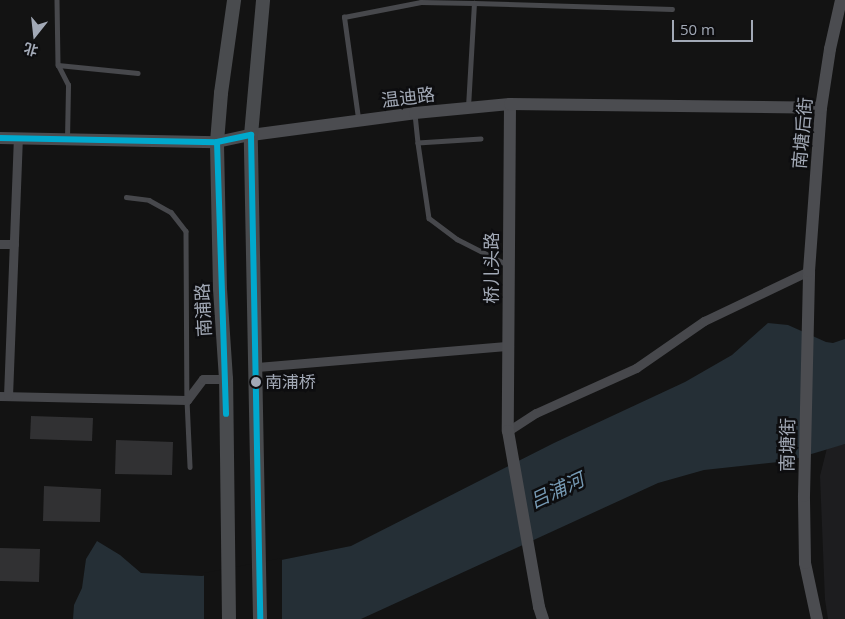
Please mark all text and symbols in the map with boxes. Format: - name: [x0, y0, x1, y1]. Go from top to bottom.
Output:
- north arrow: [10, 10, 60, 60]
- scale bar: [675, 10, 756, 42]
- text: 50 m: [680, 19, 715, 39]
- text: 北: [21, 39, 40, 61]
- street label: 温迪路: [380, 83, 436, 111]
- street label: 南塘后街: [788, 96, 816, 170]
- street label: 桥儿头路: [480, 232, 502, 304]
- street label: 南浦路: [191, 282, 215, 338]
- place label: 南浦桥: [265, 372, 316, 392]
- marker: 南浦桥: [251, 377, 261, 387]
- street label: 南塘街: [776, 418, 798, 472]
- water label: 吕浦河: [526, 469, 588, 513]

